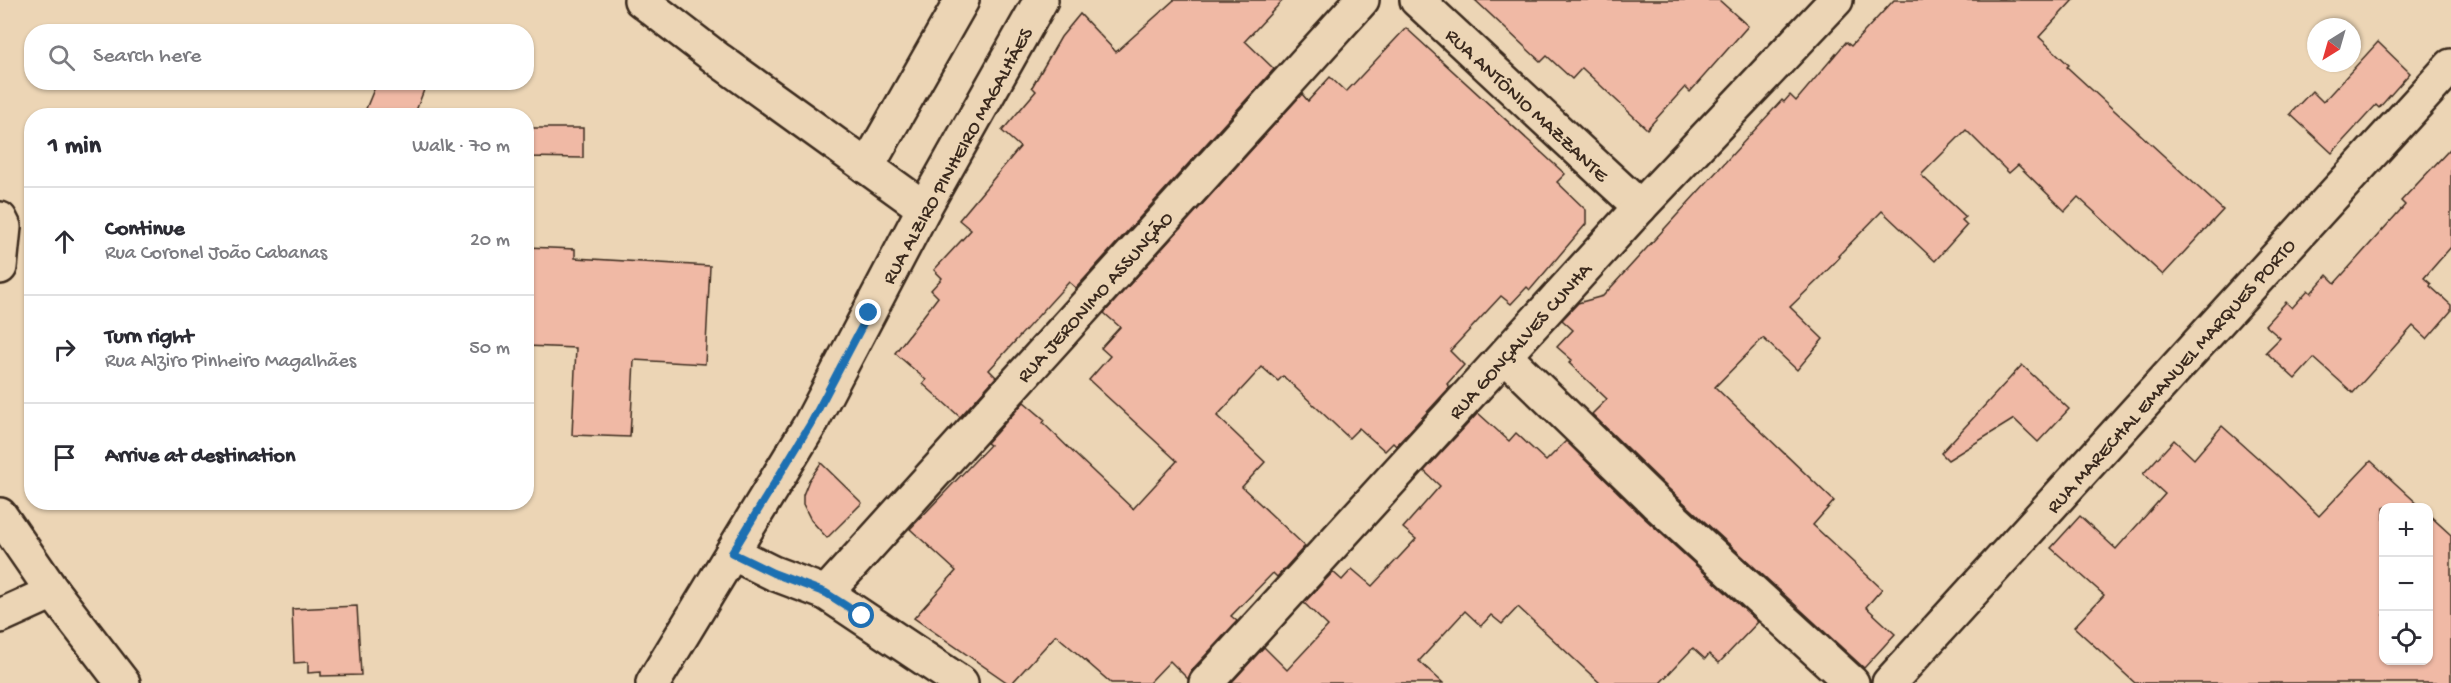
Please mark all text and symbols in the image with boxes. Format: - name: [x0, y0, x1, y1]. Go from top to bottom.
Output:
- north arrow: [2307, 18, 2361, 72]
- street label: RUA ALZIRO PINHEIRO MAGALHÃES: [878, 23, 1040, 289]
- search box: [24, 24, 534, 90]
- street label: RUA ANTÔNIO MAZZANTE: [1439, 25, 1613, 189]
- icon: search: [45, 41, 78, 74]
- text: Search here: [93, 44, 201, 70]
- text: 1 min: [48, 132, 101, 163]
- text: Walk · 70 m: [412, 136, 510, 159]
- street label: RUA JERONIMO ASSUNÇÃO: [1013, 207, 1180, 389]
- text: Continue: [105, 217, 185, 243]
- icon: ahead: [48, 225, 81, 258]
- text: 20 m: [470, 230, 510, 253]
- street label: RUA MARECHAL EMANUEL MARQUES PORTO: [2043, 235, 2302, 519]
- text: Rua Coronel João Cabanas: [105, 243, 327, 266]
- street label: RUA GONÇALVES CUNHA: [1445, 259, 1599, 425]
- route end: [855, 299, 881, 325]
- text: Turn right: [105, 325, 193, 351]
- icon: right: [48, 333, 81, 366]
- text: 50 m: [469, 338, 510, 361]
- text: Rua Alziro Pinheiro Magalhães: [105, 351, 356, 374]
- icon: arrive: [48, 441, 81, 474]
- text: Arrive at destination: [105, 444, 295, 470]
- map controls: [2379, 503, 2433, 665]
- button: +: [2379, 503, 2433, 557]
- button: −: [2379, 557, 2433, 611]
- route start: [848, 602, 874, 628]
- button: locate: [2379, 611, 2433, 665]

